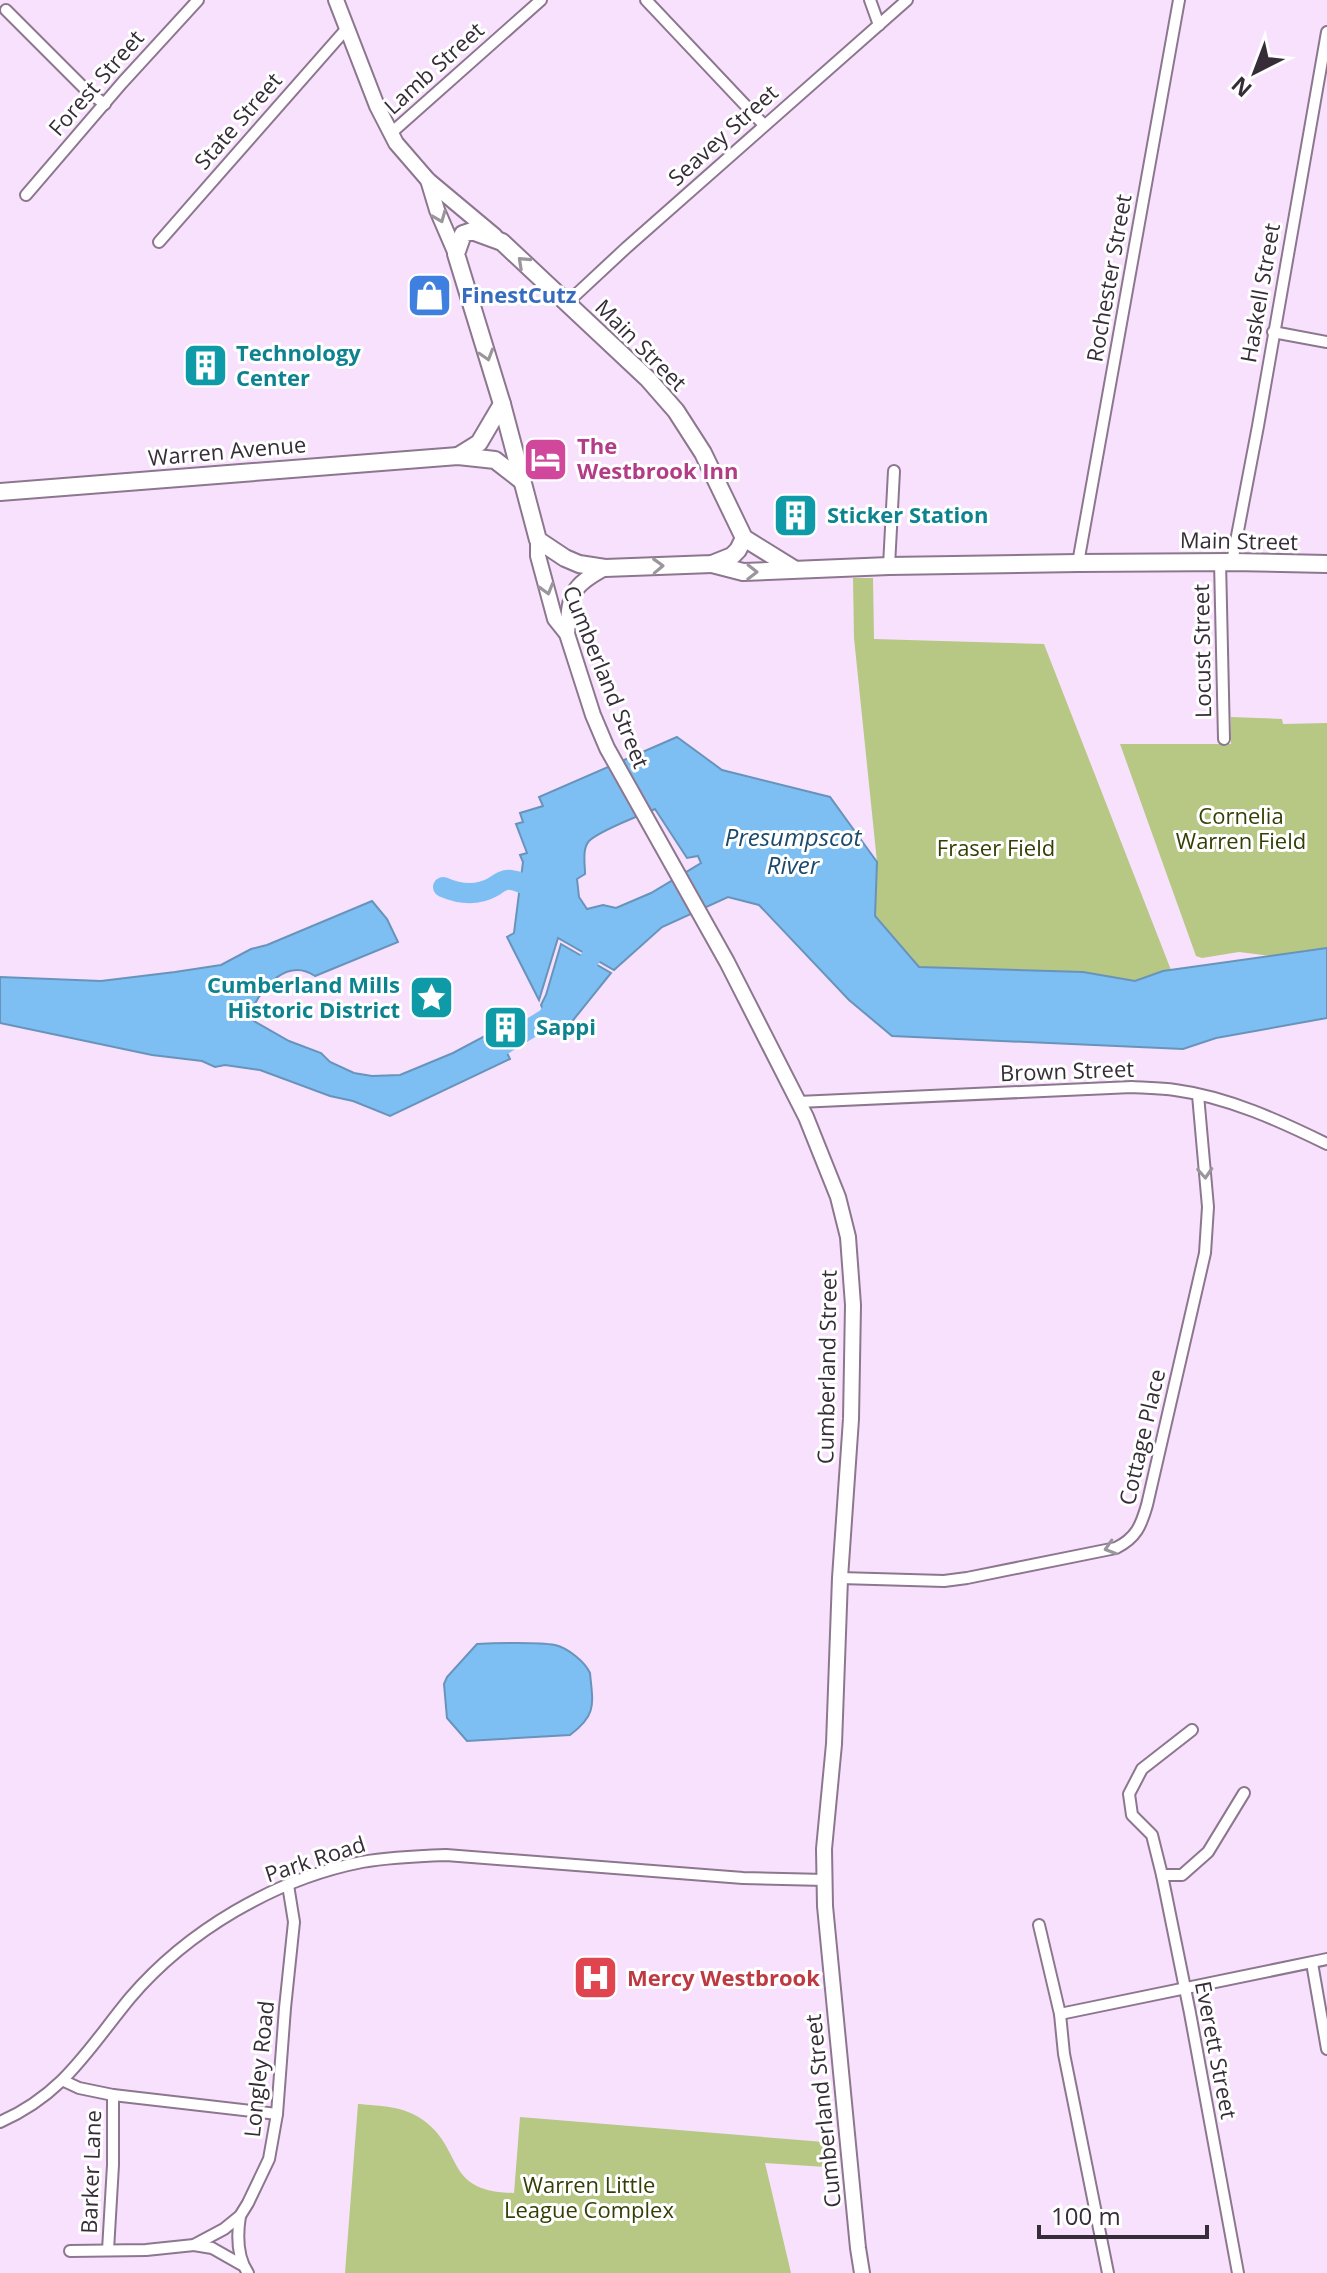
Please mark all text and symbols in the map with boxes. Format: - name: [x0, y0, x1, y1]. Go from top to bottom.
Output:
- street label: Lamb Street: [377, 14, 490, 120]
- street label: Forest Street: [41, 23, 150, 142]
- north arrow: [1215, 32, 1295, 112]
- street label: State Street: [187, 65, 288, 175]
- text: N: [1224, 70, 1258, 105]
- street label: Seavey Street: [661, 77, 784, 192]
- street label: Rochester Street: [1078, 191, 1138, 364]
- one-way arrow: [430, 209, 447, 223]
- street label: Haskell Street: [1232, 221, 1286, 365]
- one-way arrow: [518, 256, 532, 271]
- shop icon: FinestCutz: [406, 271, 454, 319]
- place label: FinestCutz: [461, 279, 577, 309]
- street label: Main Street: [589, 292, 694, 397]
- place label: Technology Center: [236, 337, 361, 392]
- building icon: Technology Center: [181, 342, 229, 390]
- one-way arrow: [478, 347, 494, 361]
- street label: Warren Avenue: [147, 428, 307, 472]
- place label: The Westbrook Inn: [577, 430, 738, 485]
- hotel icon: The Westbrook Inn: [522, 435, 570, 483]
- building icon: Sticker Station: [772, 491, 820, 539]
- place label: Sticker Station: [827, 499, 988, 529]
- street label: Main Street: [1180, 524, 1299, 556]
- one-way arrow: [652, 558, 665, 575]
- one-way arrow: [746, 563, 759, 580]
- one-way arrow: [537, 581, 554, 595]
- street label: Cumberland Street: [557, 581, 657, 773]
- street label: Locust Street: [1185, 583, 1217, 718]
- park label: Cornelia Warren Field: [1176, 800, 1306, 855]
- water label: Presumpscot River: [725, 820, 862, 881]
- park label: Fraser Field: [937, 832, 1055, 862]
- place label: Cumberland Mills Historic District: [207, 969, 400, 1024]
- place icon: Cumberland Mills Historic District: [407, 974, 455, 1022]
- building icon: Sappi: [481, 1003, 529, 1051]
- place label: Sappi: [536, 1011, 596, 1041]
- street label: Brown Street: [999, 1053, 1135, 1087]
- one-way arrow: [1196, 1167, 1213, 1180]
- street label: Cumberland Street: [809, 1269, 843, 1464]
- street label: Cottage Place: [1111, 1366, 1171, 1508]
- one-way arrow: [1104, 1539, 1118, 1555]
- street label: Park Road: [260, 1828, 369, 1888]
- hospital icon: Mercy Westbrook: [572, 1954, 620, 2002]
- place label: Mercy Westbrook: [627, 1962, 820, 1992]
- street label: Everett Street: [1189, 1978, 1245, 2121]
- street label: Longley Road: [236, 1999, 280, 2139]
- street label: Cumberland Street: [797, 2013, 847, 2209]
- street label: Barker Lane: [73, 2110, 107, 2234]
- park label: Warren Little League Complex: [504, 2169, 674, 2224]
- scale bar: [1039, 2189, 1207, 2239]
- text: 100 m: [1051, 2199, 1121, 2232]

